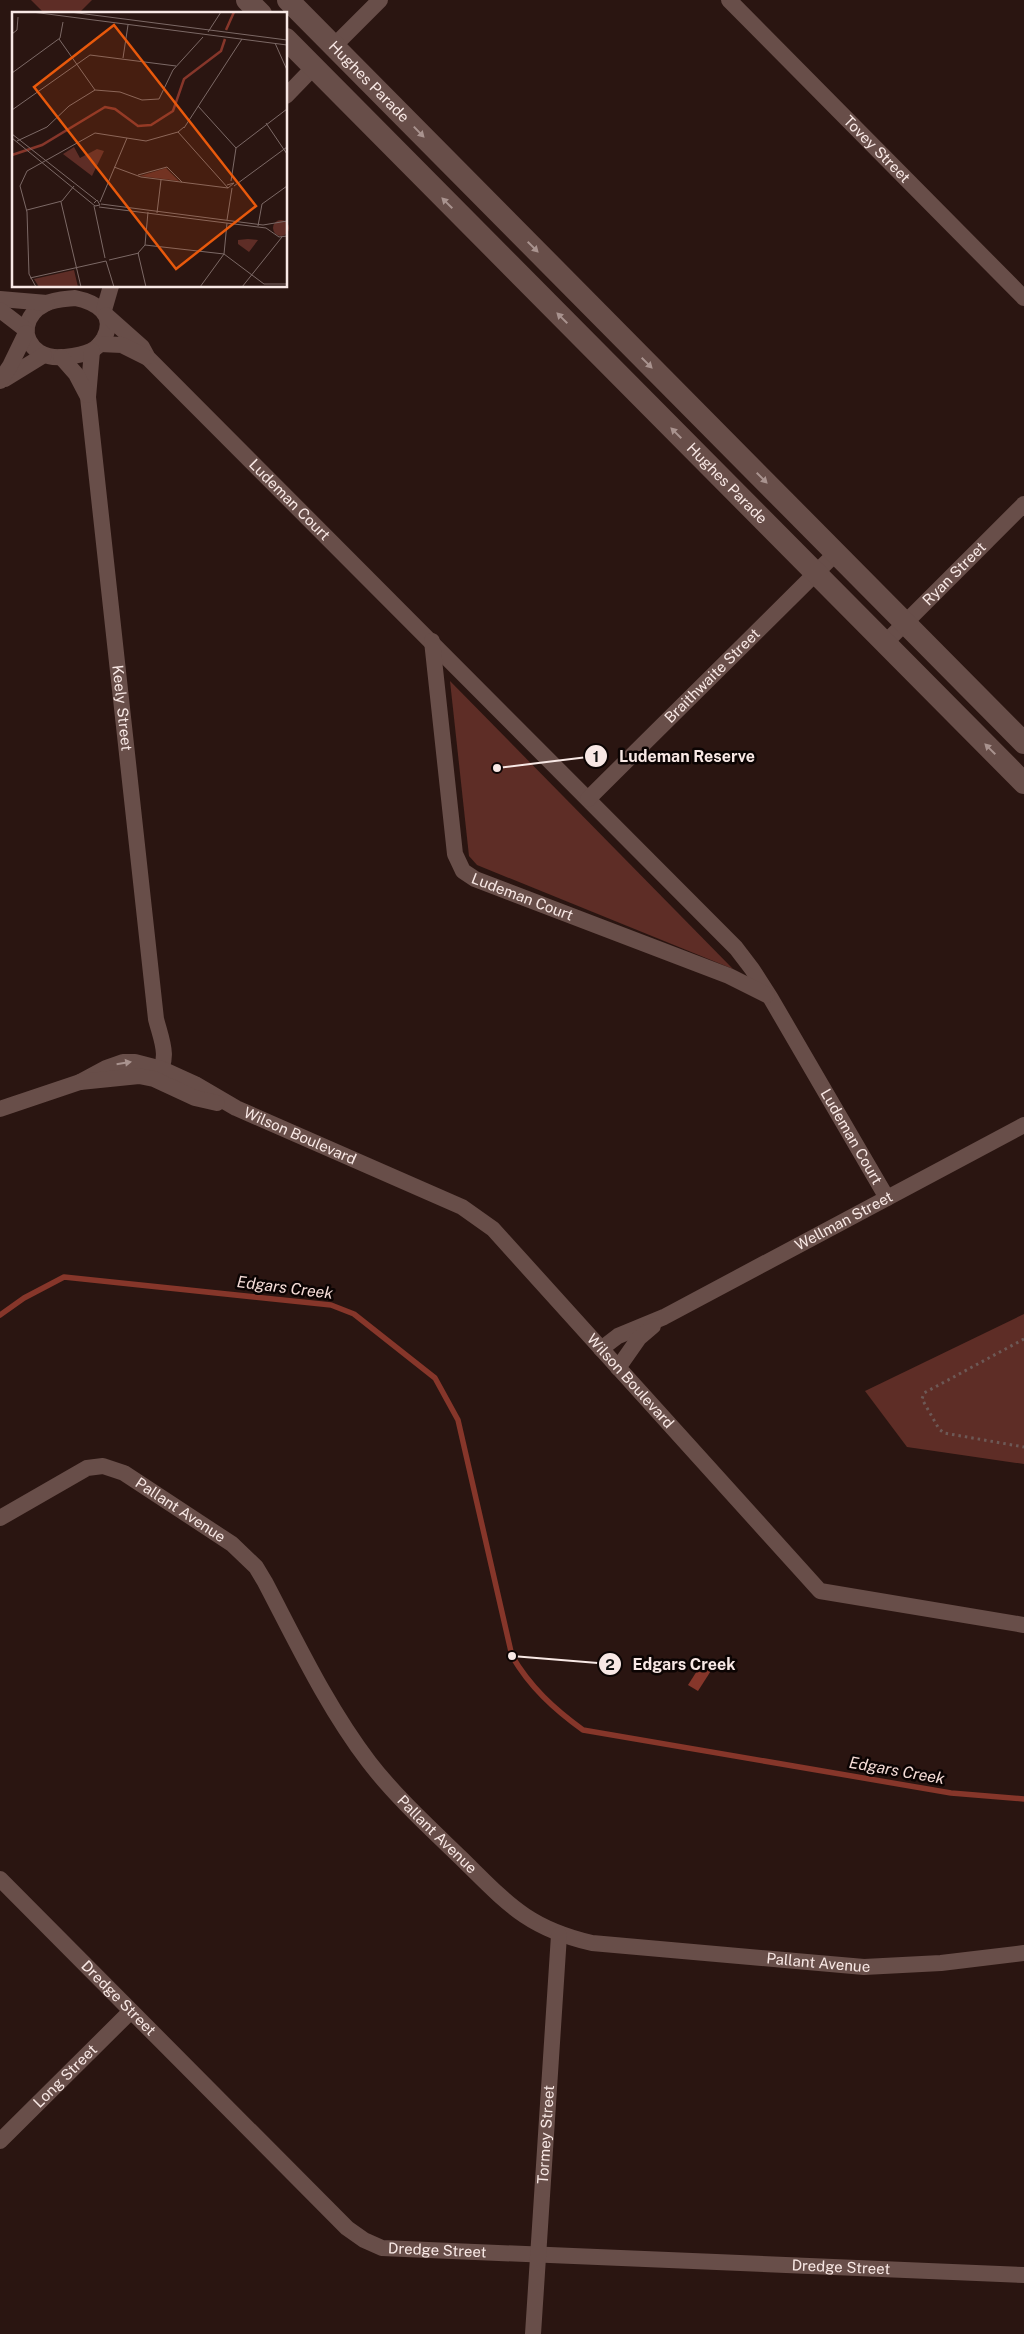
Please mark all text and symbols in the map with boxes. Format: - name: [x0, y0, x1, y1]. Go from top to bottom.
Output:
- inset map: [12, 12, 288, 288]
- street label: Hughes Parade: [326, 37, 413, 125]
- street label: Tovey Street: [840, 112, 914, 186]
- one-way arrow: [412, 126, 424, 138]
- one-way arrow: [441, 197, 453, 209]
- one-way arrow: [527, 241, 539, 253]
- one-way arrow: [556, 312, 568, 324]
- one-way arrow: [641, 357, 653, 369]
- one-way arrow: [670, 427, 682, 439]
- street label: Hughes Parade: [684, 439, 771, 527]
- street label: Ludeman Court: [246, 455, 334, 544]
- one-way arrow: [756, 472, 768, 484]
- street label: Ryan Street: [919, 538, 989, 609]
- street label: Braithwaite Street: [661, 625, 763, 726]
- street label: Keely Street: [109, 664, 136, 752]
- callout: Ludeman Reserve: [584, 741, 765, 772]
- one-way arrow: [984, 743, 996, 755]
- text: Ludeman Reserve: [619, 747, 755, 766]
- text: 1: [593, 748, 599, 765]
- street label: Ludeman Court: [469, 869, 576, 924]
- one-way arrow: [117, 1059, 133, 1067]
- street label: Ludeman Court: [817, 1086, 886, 1187]
- street label: Wilson Boulevard: [241, 1103, 359, 1168]
- street label: Wellman Street: [792, 1188, 896, 1254]
- water label: Edgars Creek: [236, 1272, 334, 1303]
- street label: Wilson Boulevard: [584, 1330, 678, 1431]
- street label: Pallant Avenue: [132, 1474, 229, 1545]
- callout: Edgars Creek: [598, 1649, 746, 1680]
- text: Edgars Creek: [633, 1655, 735, 1674]
- text: 2: [605, 1656, 615, 1673]
- water label: Edgars Creek: [848, 1753, 947, 1788]
- street label: Pallant Avenue: [394, 1791, 481, 1877]
- street label: Pallant Avenue: [766, 1949, 871, 1975]
- street label: Dredge Street: [78, 1957, 160, 2039]
- street label: Long Street: [30, 2041, 100, 2111]
- street label: Tormey Street: [534, 2084, 557, 2184]
- street label: Dredge Street: [388, 2239, 487, 2260]
- street label: Dredge Street: [791, 2256, 891, 2277]

